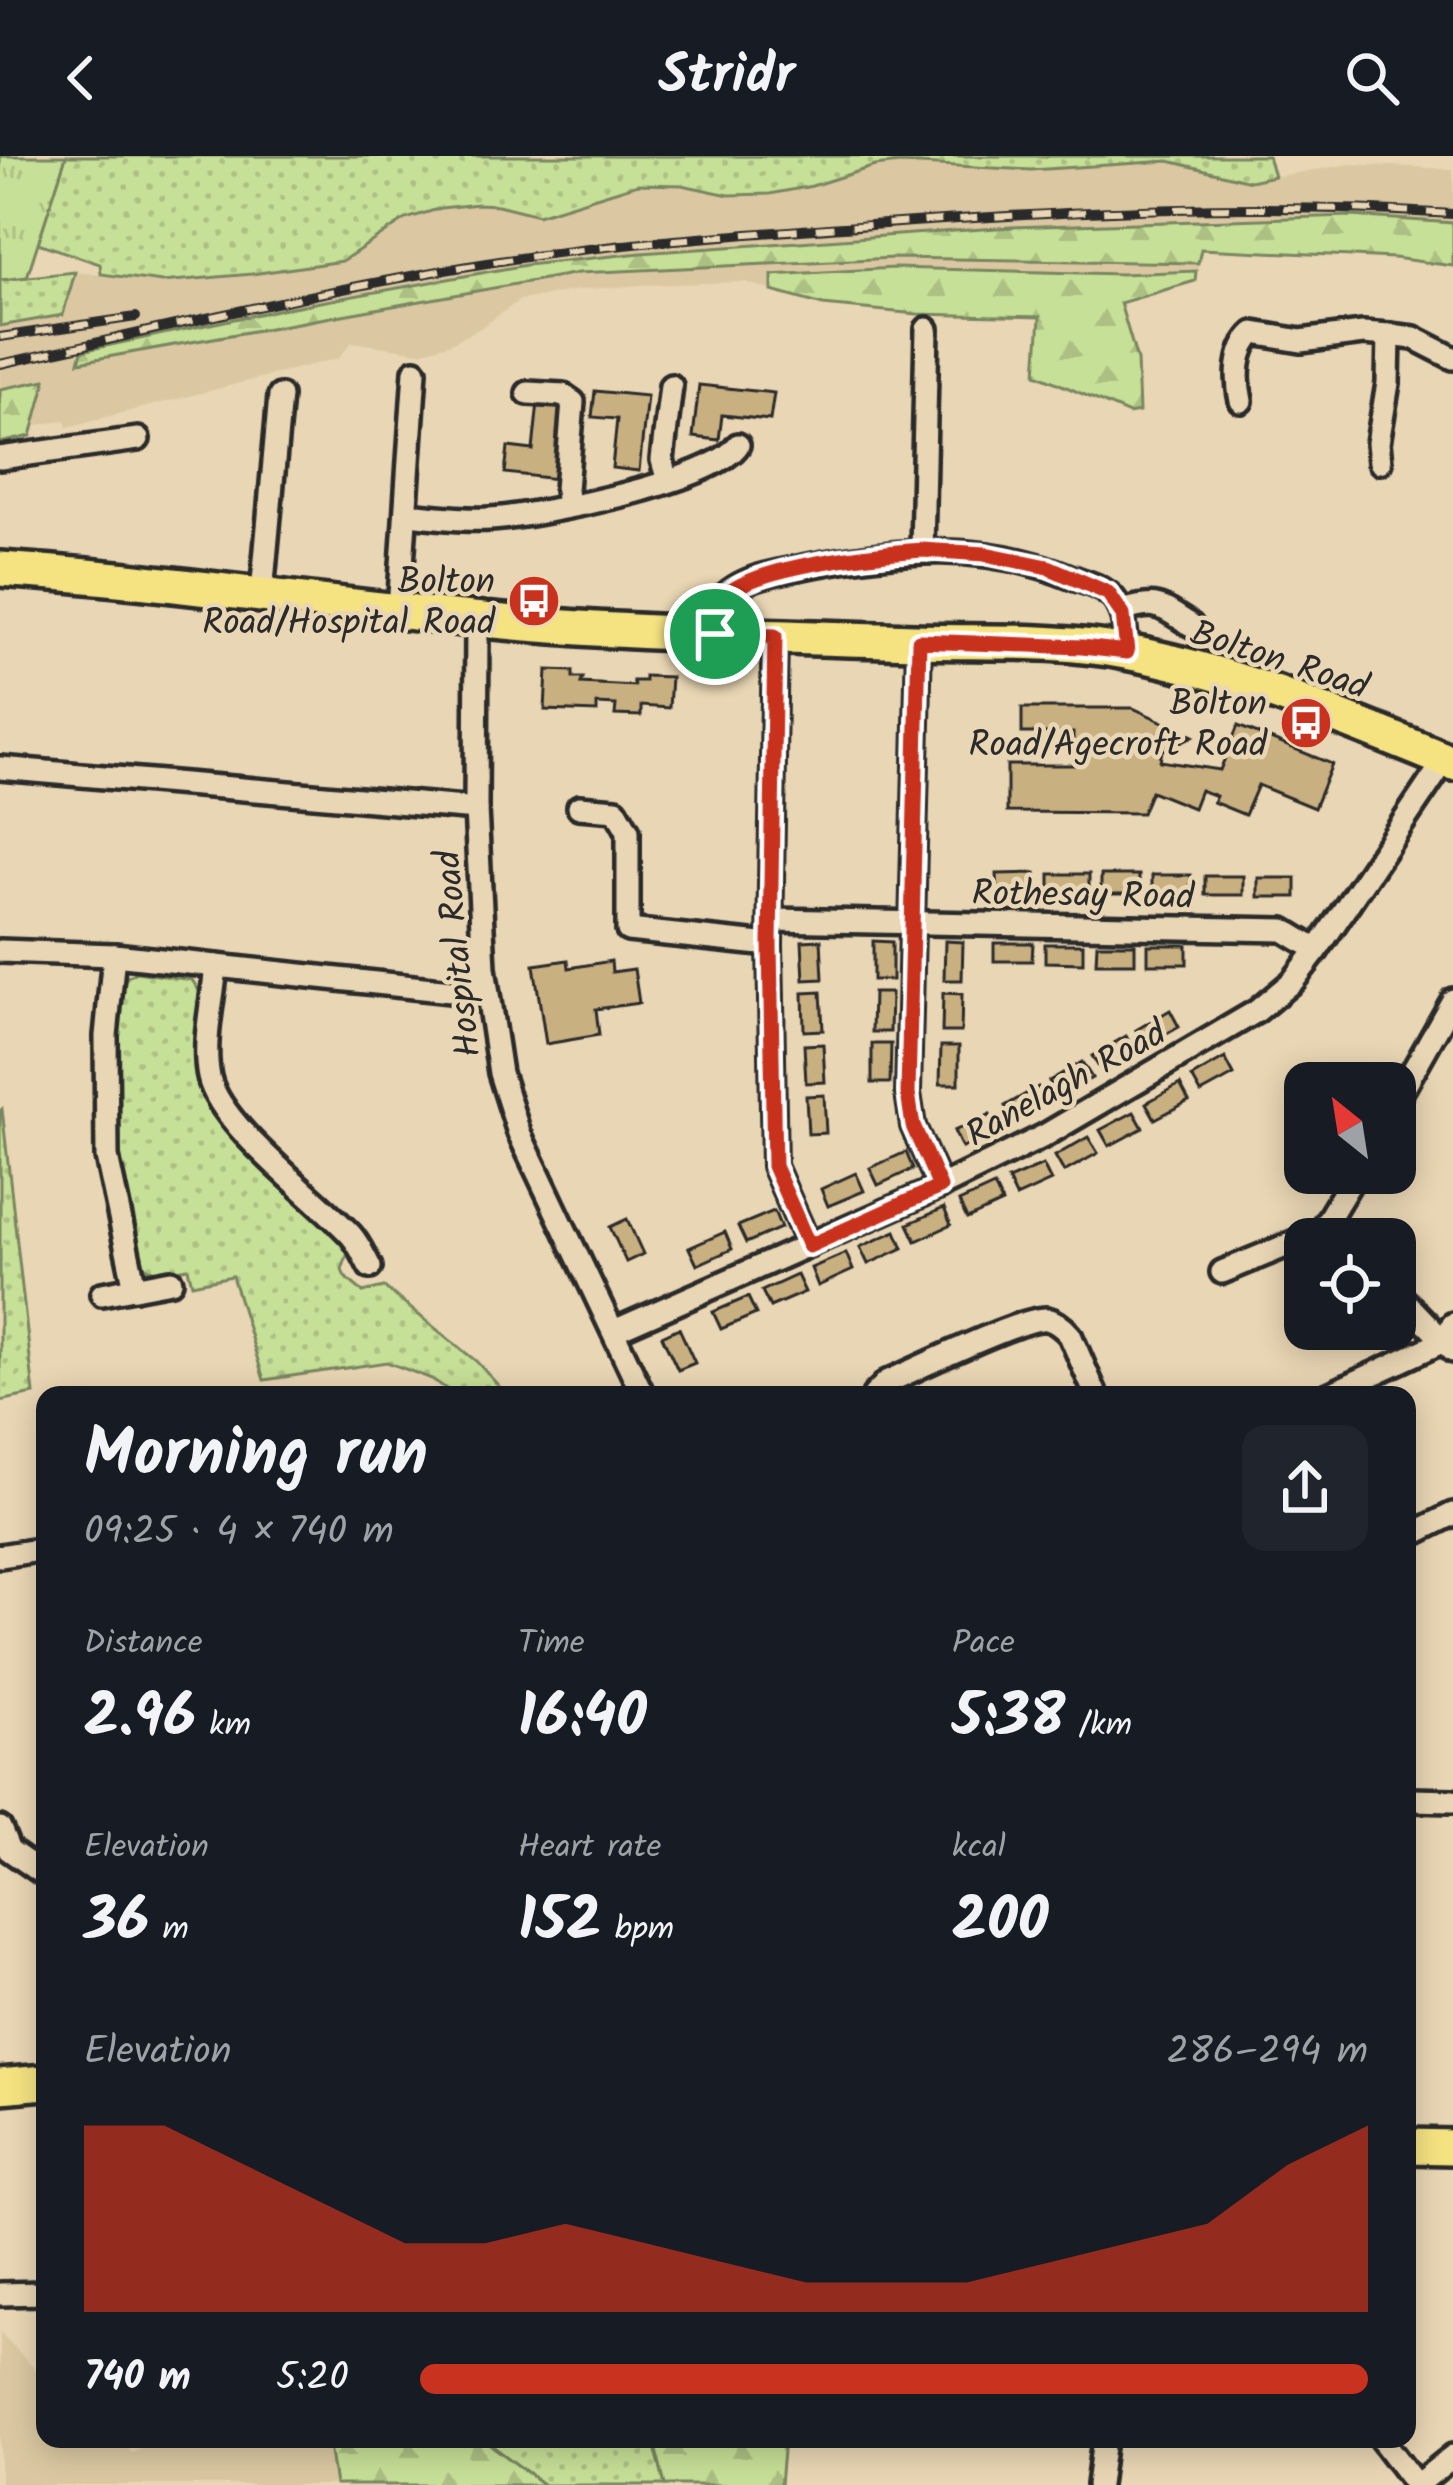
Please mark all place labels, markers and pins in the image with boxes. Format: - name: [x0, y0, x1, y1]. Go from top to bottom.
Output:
- place label: Bolton Road/Hospital Road: [202, 555, 496, 653]
- bus stop icon: Bolton Road/Hospital Road: [506, 573, 562, 629]
- pin: [664, 583, 766, 685]
- place label: Bolton Road/Agecroft Road: [969, 677, 1268, 775]
- bus stop icon: Bolton Road/Agecroft Road: [1278, 695, 1334, 751]

